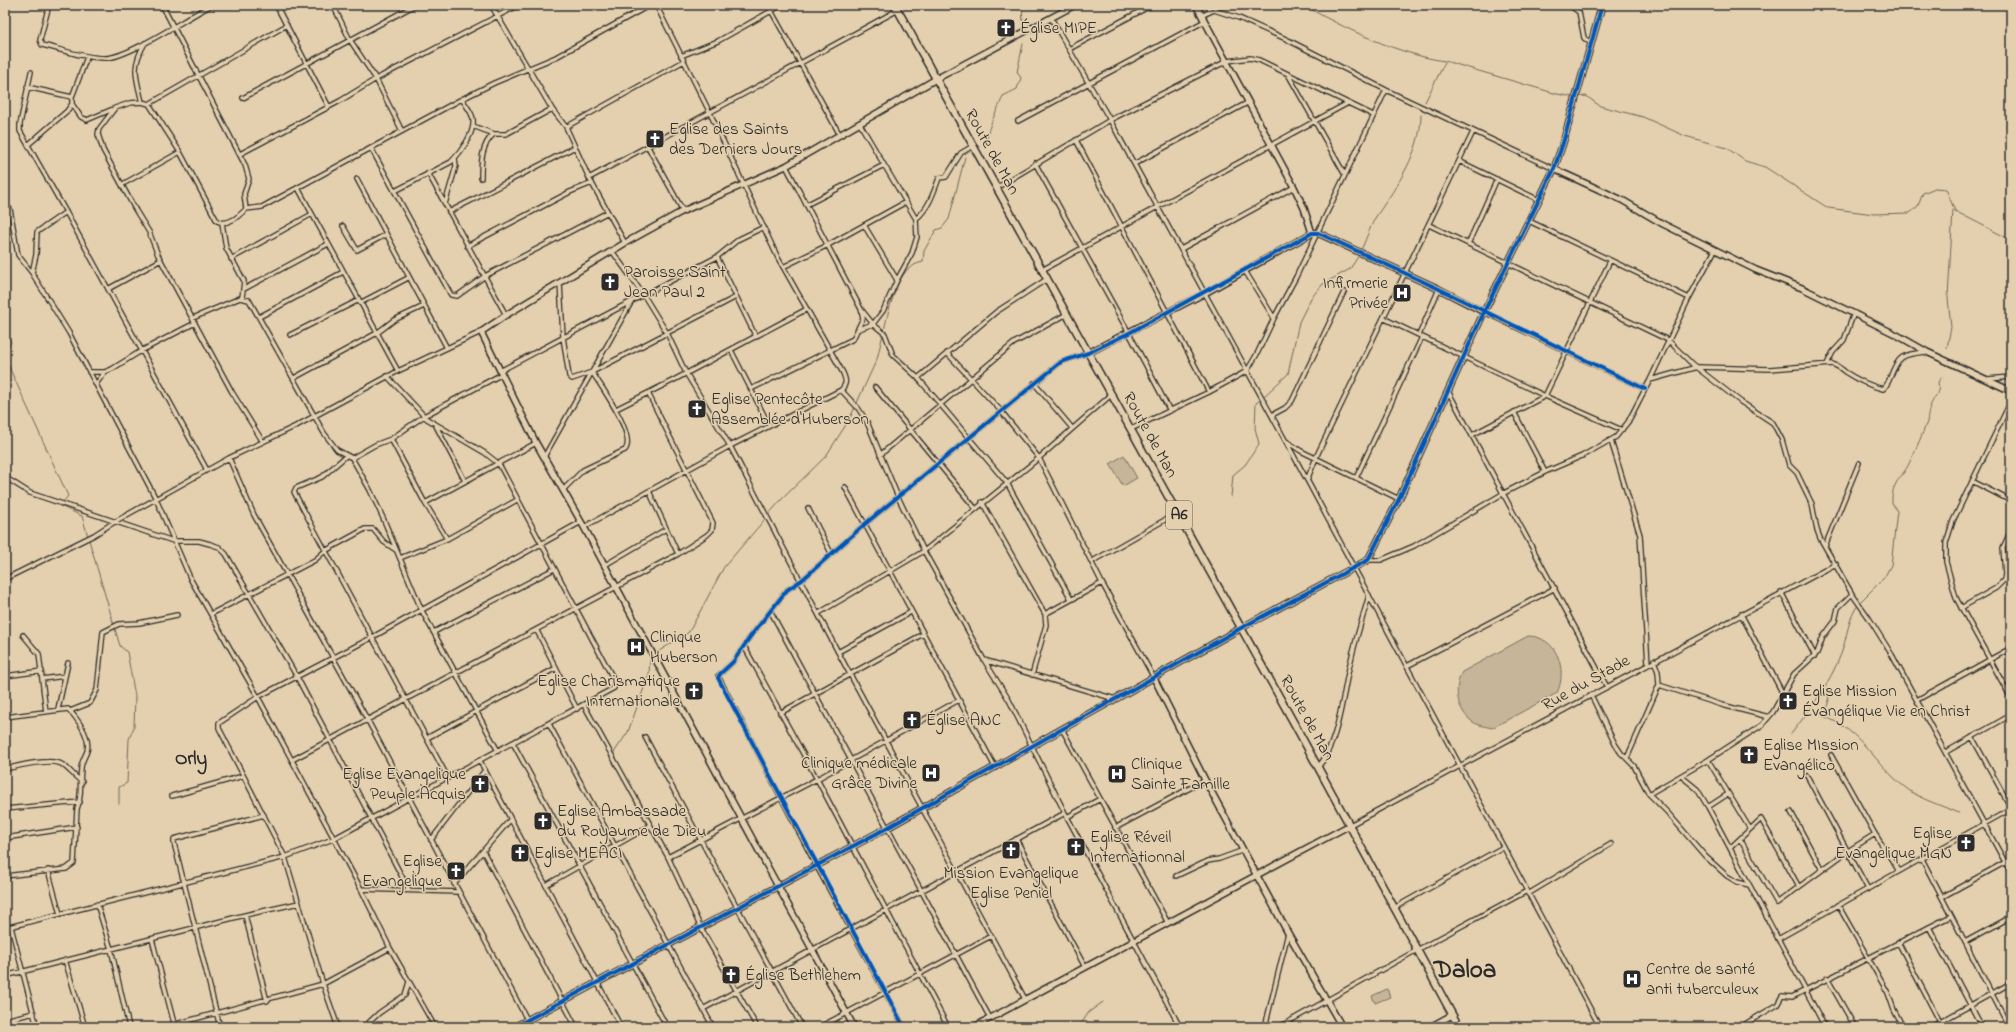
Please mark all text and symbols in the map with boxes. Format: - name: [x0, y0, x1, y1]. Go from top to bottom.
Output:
- place label: Église MIPE: [1020, 16, 1097, 43]
- church icon: Église MIPE: [995, 17, 1017, 39]
- street label: Route de Man: [958, 104, 1026, 200]
- place label: Eglise des Saints des Derniers Jours: [669, 117, 802, 162]
- church icon: Eglise des Saints des Derniers Jours: [644, 128, 666, 150]
- place label: Paroisse Saint Jean Paul 2: [624, 260, 726, 305]
- church icon: Paroisse Saint Jean Paul 2: [599, 271, 621, 293]
- place label: Infirmerie Privée: [1323, 271, 1388, 316]
- hospital icon: Infirmerie Privée: [1391, 282, 1413, 304]
- place label: Eglise Pentecôte Assemblée d'Huberson: [711, 387, 869, 432]
- street label: Route de Man: [1116, 387, 1184, 483]
- church icon: Eglise Pentecôte Assemblée d'Huberson: [686, 398, 708, 420]
- road number: A6: [1166, 501, 1192, 529]
- place label: Clinique Huberson: [650, 625, 717, 670]
- hospital icon: Clinique Huberson: [625, 636, 647, 658]
- street label: Rue du Stade: [1537, 648, 1635, 718]
- place label: Eglise Charismatique Internationale: [537, 669, 680, 714]
- street label: Route de Man: [1273, 670, 1341, 766]
- place label: Eglise Mission Évangélique Vie en Christ: [1802, 679, 1971, 726]
- church icon: Eglise Charismatique Internationale: [683, 680, 705, 702]
- church icon: Eglise Mission Évangélique Vie en Christ: [1777, 690, 1799, 712]
- place label: Église ANC: [926, 708, 1001, 735]
- church icon: Église ANC: [901, 709, 923, 731]
- place label: Eglise MIssion Evangélico: [1763, 733, 1859, 780]
- church icon: Eglise MIssion Evangélico: [1738, 744, 1760, 766]
- district label: Orly: [175, 746, 207, 775]
- place label: Clinique médicale Grâce Divine: [801, 751, 917, 796]
- place label: Clinique Sainte Famille: [1131, 752, 1230, 797]
- place label: Eglise Evangelique Peuple Acquis: [342, 762, 466, 807]
- hospital icon: Clinique médicale Grâce Divine: [920, 762, 942, 784]
- hospital icon: Clinique Sainte Famille: [1106, 763, 1128, 785]
- church icon: Eglise Evangelique Peuple Acquis: [469, 773, 491, 795]
- place label: Eglise Ambassade du Royaume de Dieu: [557, 799, 706, 845]
- church icon: Eglise Ambassade du Royaume de Dieu: [532, 810, 554, 832]
- place label: Eglise Evangelique MGN: [1835, 821, 1952, 868]
- place label: Eglise Réveil Internationnal: [1090, 825, 1185, 870]
- church icon: Eglise Evangelique MGN: [1955, 832, 1977, 854]
- church icon: Eglise Réveil Internationnal: [1065, 836, 1087, 858]
- church icon: Mission Evangelique Eglise Peniel: [1000, 839, 1022, 861]
- place label: Eglise MEACI: [534, 841, 622, 868]
- church icon: Eglise MEACI: [509, 842, 531, 864]
- place label: Eglise Evangelique: [362, 849, 442, 896]
- church icon: Eglise Evangelique: [445, 860, 467, 882]
- place label: Mission Evangelique Eglise Peniel: [943, 861, 1079, 908]
- district label: Daloa: [1433, 953, 1496, 989]
- place label: Centre de santé anti tuberculeux: [1646, 957, 1759, 1002]
- place label: Église Bethlehem: [745, 963, 861, 990]
- church icon: Église Bethlehem: [720, 964, 742, 986]
- hospital icon: Centre de santé anti tuberculeux: [1621, 968, 1643, 990]

